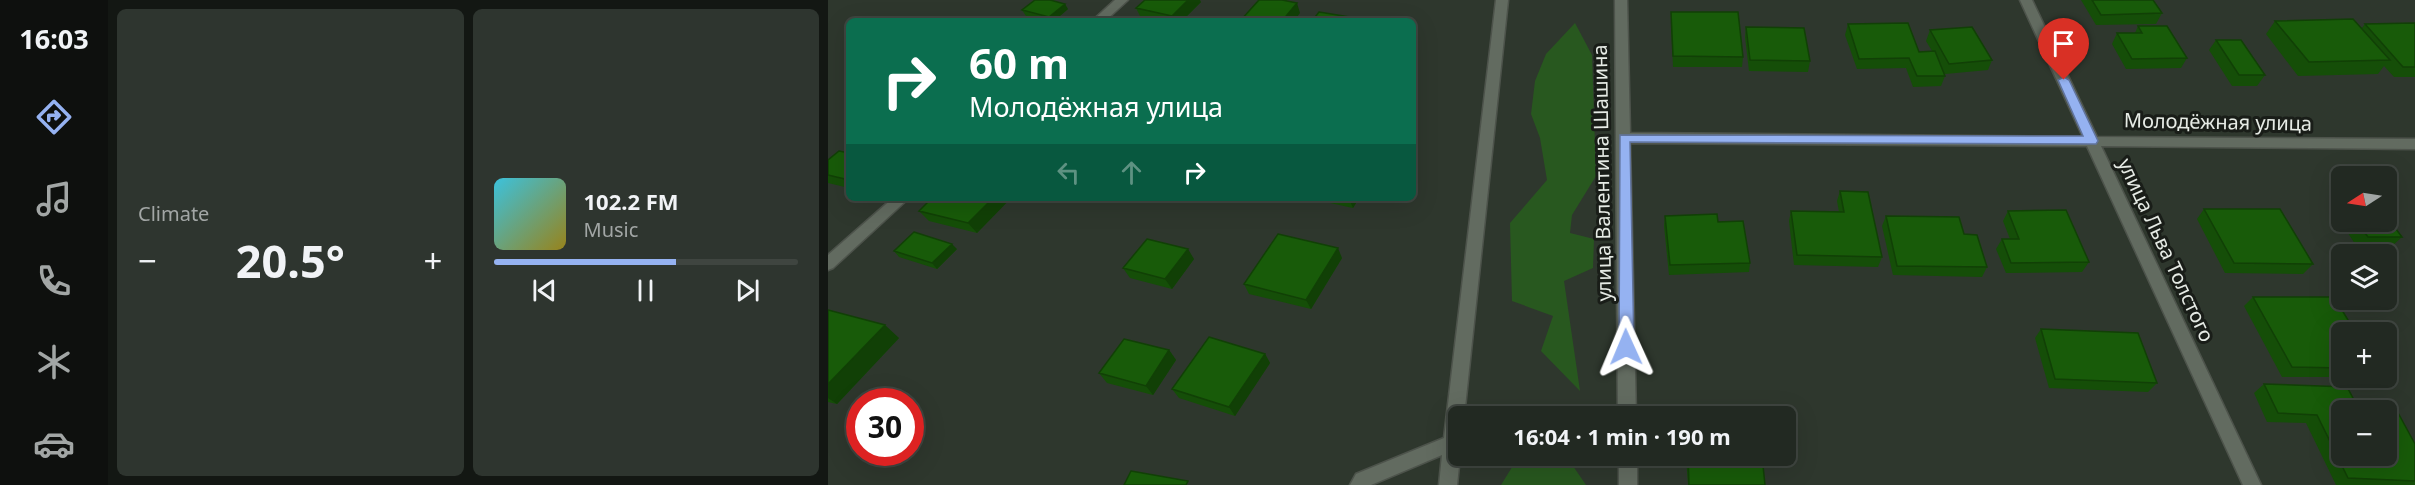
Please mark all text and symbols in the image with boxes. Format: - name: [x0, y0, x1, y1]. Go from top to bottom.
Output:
- pin: [2038, 18, 2089, 80]
- text: 16:03: [19, 20, 89, 57]
- icon: arrive: [2047, 27, 2080, 60]
- text: 60 m: [969, 34, 1069, 91]
- icon: right: [870, 42, 948, 120]
- street label: улица Валентина Шашина: [1586, 44, 1617, 302]
- text: Молодёжная улица: [969, 88, 1223, 125]
- icon: directions: [33, 96, 75, 138]
- street label: Молодёжная улица: [2124, 106, 2312, 137]
- street label: улица Льва Толстого: [2112, 154, 2221, 346]
- icon: left: [1052, 156, 1085, 189]
- icon: ahead: [1115, 156, 1148, 189]
- icon: right: [1178, 156, 1211, 189]
- north arrow: [2331, 166, 2397, 232]
- map controls: [2331, 166, 2397, 466]
- icon: music: [33, 178, 75, 220]
- text: 102.2 FM: [584, 186, 679, 216]
- text: Climate: [138, 200, 209, 227]
- text: Music: [584, 216, 638, 243]
- text: 20.5°: [236, 230, 345, 291]
- text: −: [138, 238, 157, 283]
- text: +: [424, 238, 442, 283]
- button: layers: [2331, 244, 2397, 310]
- icon: phone: [33, 260, 75, 302]
- icon: previous: [528, 274, 561, 307]
- icon: pause: [629, 274, 662, 307]
- icon: next: [731, 274, 764, 307]
- position arrow: [1594, 315, 1658, 379]
- button: +: [2331, 322, 2397, 388]
- icon: climate: [33, 341, 75, 383]
- speed limit sign: 30: [846, 388, 924, 466]
- button: −: [2331, 400, 2397, 466]
- text: 16:04 · 1 min · 190 m: [1513, 421, 1731, 451]
- icon: car: [33, 423, 75, 465]

